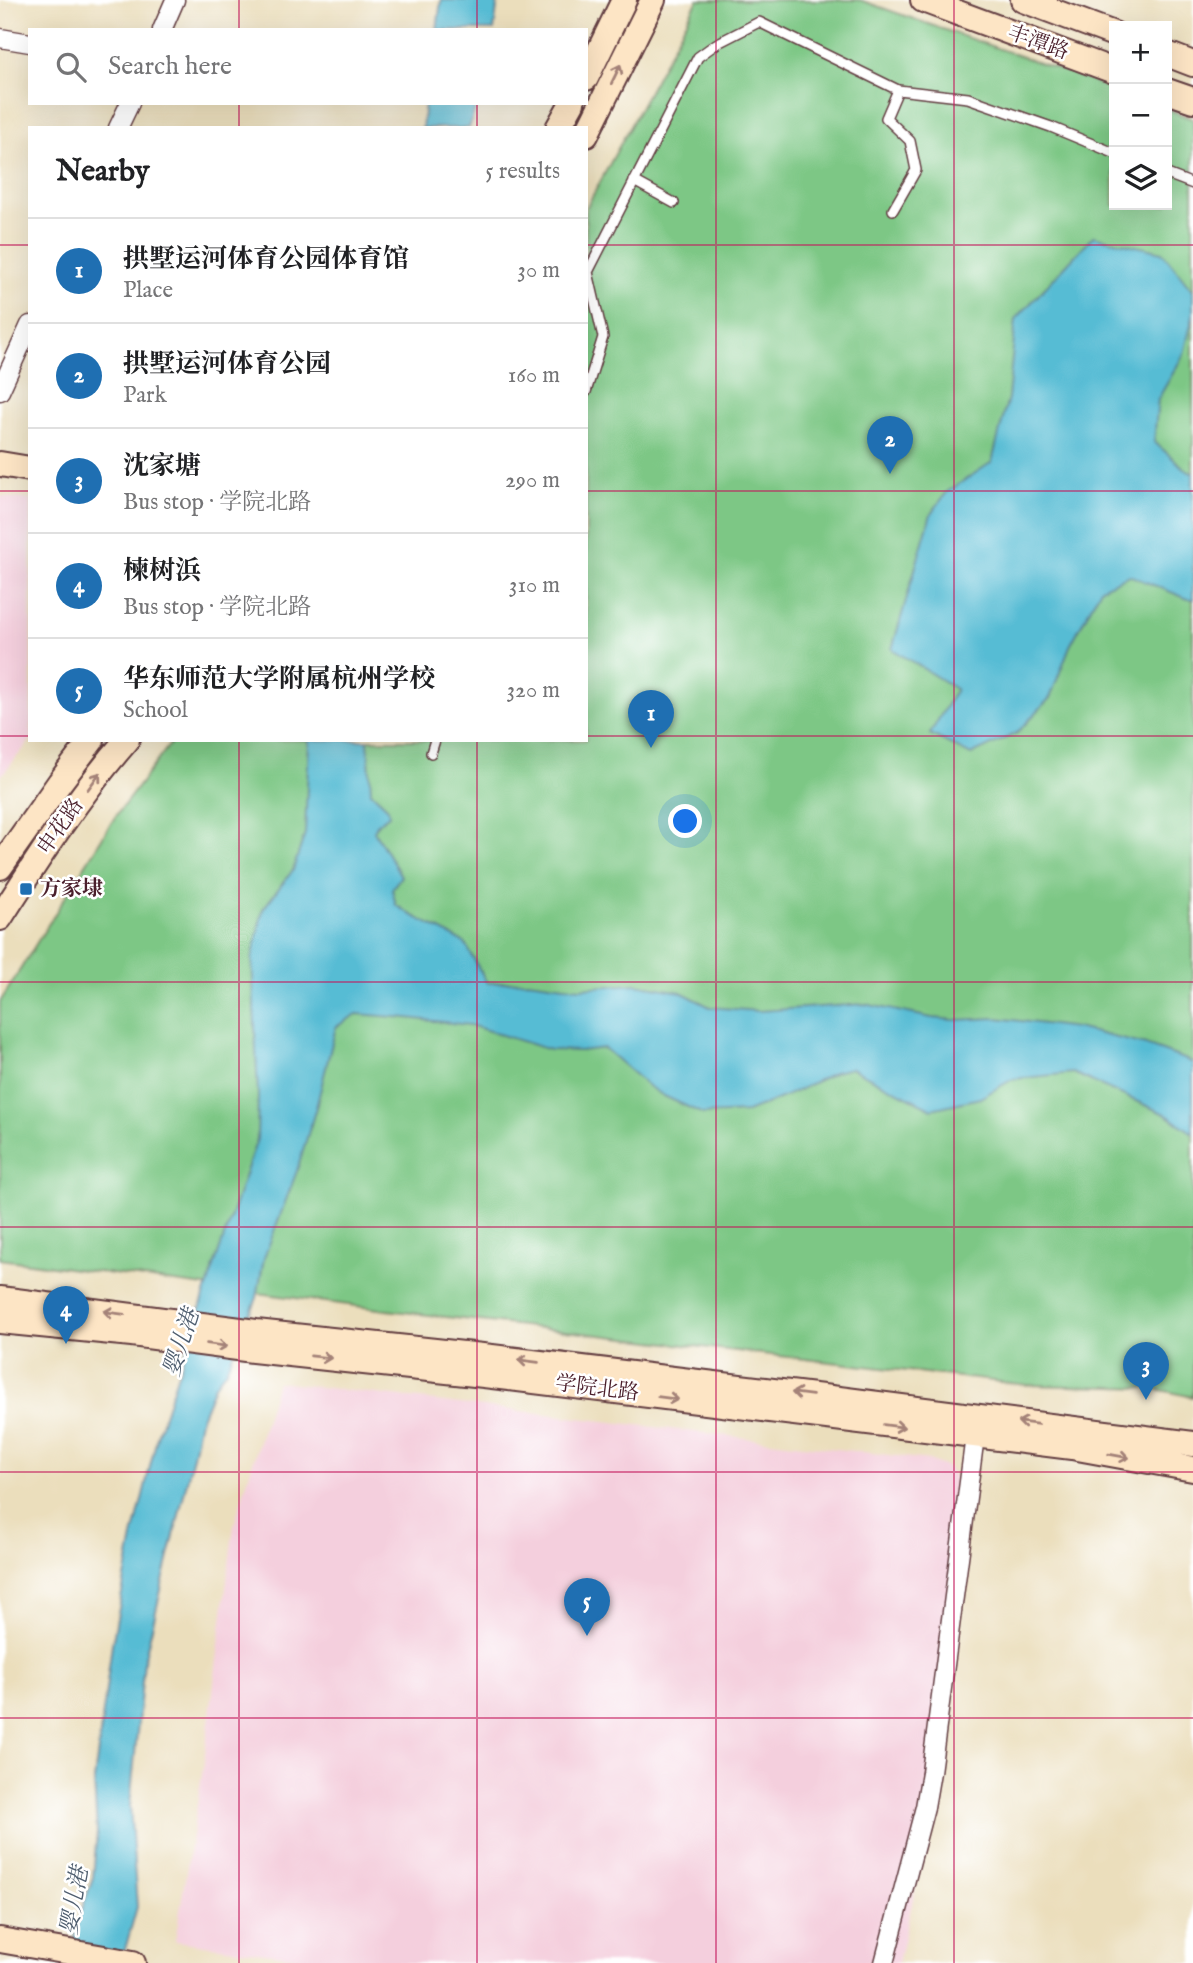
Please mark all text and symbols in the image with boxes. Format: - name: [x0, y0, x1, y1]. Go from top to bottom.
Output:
- street label: 丰潭路: [1004, 20, 1072, 66]
- map controls: [1109, 21, 1172, 210]
- button: +: [1109, 21, 1172, 84]
- search box: [28, 28, 588, 105]
- icon: search: [52, 48, 90, 86]
- text: Search here: [108, 50, 232, 83]
- one-way arrow: [610, 64, 624, 85]
- button: −: [1109, 84, 1172, 147]
- button: layers: [1109, 147, 1172, 210]
- text: Nearby: [56, 153, 149, 191]
- text: 5 results: [485, 157, 560, 186]
- text: 拱墅运河体育公园体育馆: [123, 243, 409, 276]
- text: 1: [75, 256, 83, 285]
- text: 30 m: [517, 256, 560, 285]
- text: Place: [123, 276, 173, 305]
- text: 拱墅运河体育公园: [123, 348, 331, 381]
- text: 2: [74, 361, 84, 390]
- text: 160 m: [508, 361, 560, 390]
- text: Park: [123, 381, 167, 410]
- pin: 2: [867, 416, 913, 474]
- text: 沈家塘: [123, 450, 201, 483]
- text: 3: [75, 466, 83, 495]
- text: 290 m: [505, 466, 560, 495]
- text: Bus stop · 学院北路: [123, 488, 311, 517]
- text: 楝树浜: [123, 555, 201, 588]
- text: 4: [73, 571, 85, 600]
- text: 310 m: [509, 571, 560, 600]
- text: Bus stop · 学院北路: [123, 593, 311, 622]
- text: 华东师范大学附属杭州学校: [123, 663, 435, 696]
- text: 5: [75, 676, 83, 705]
- text: 320 m: [507, 676, 560, 705]
- pin: 1: [628, 690, 674, 748]
- text: School: [123, 696, 188, 725]
- one-way arrow: [87, 772, 101, 791]
- street label: 申花路: [32, 793, 90, 861]
- your location: [668, 804, 702, 838]
- place label: 方家埭: [40, 876, 103, 903]
- marker: 方家埭: [18, 881, 34, 897]
- pin: 4: [43, 1286, 89, 1344]
- water label: 婴儿港: [158, 1303, 207, 1380]
- one-way arrow: [103, 1307, 126, 1320]
- one-way arrow: [205, 1339, 227, 1352]
- pin: 3: [1123, 1342, 1169, 1400]
- one-way arrow: [309, 1351, 332, 1364]
- one-way arrow: [517, 1355, 540, 1368]
- street label: 学院北路: [554, 1370, 640, 1408]
- one-way arrow: [792, 1388, 814, 1401]
- one-way arrow: [656, 1391, 679, 1404]
- one-way arrow: [1017, 1416, 1040, 1429]
- one-way arrow: [882, 1419, 905, 1432]
- one-way arrow: [1108, 1450, 1130, 1463]
- pin: 5: [564, 1578, 610, 1636]
- water label: 婴儿港: [55, 1862, 96, 1937]

